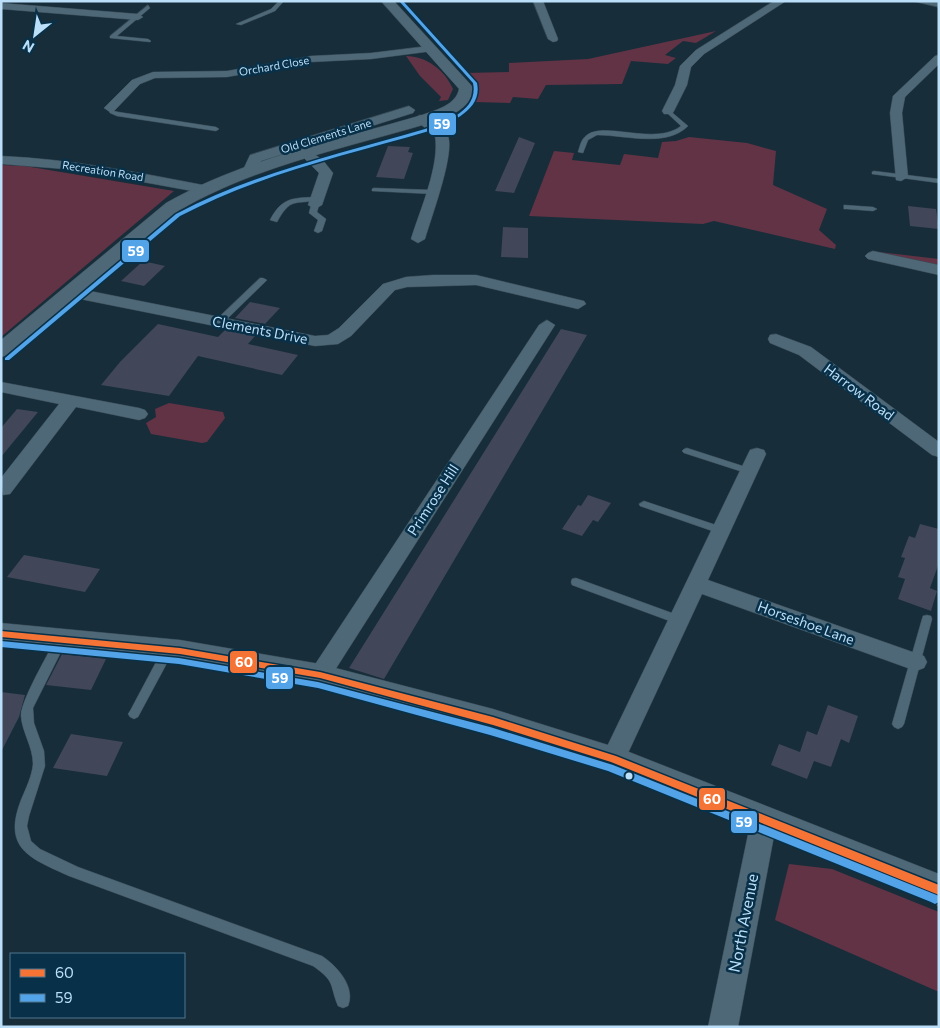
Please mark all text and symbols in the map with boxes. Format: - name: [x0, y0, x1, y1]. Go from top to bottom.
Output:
- north arrow: [10, 10, 60, 60]
- text: N: [19, 37, 37, 57]
- street label: Orchard Close: [238, 53, 310, 78]
- line badge: 59: [428, 112, 457, 136]
- text: 59: [434, 115, 451, 132]
- street label: Old Clements Lane: [279, 116, 373, 155]
- street label: Recreation Road: [62, 158, 145, 183]
- line badge: 59: [121, 239, 150, 263]
- text: 59: [128, 242, 145, 259]
- street label: Clements Drive: [211, 312, 309, 347]
- street label: Harrow Road: [821, 360, 898, 424]
- street label: Primrose Hill: [403, 461, 462, 538]
- street label: Horseshoe Lane: [756, 597, 857, 648]
- line badge: 60: [229, 650, 258, 674]
- text: 60: [235, 653, 253, 670]
- line badge: 59: [265, 666, 294, 690]
- text: 59: [272, 669, 289, 686]
- unlabelled marker: [624, 771, 634, 781]
- line badge: 60: [698, 787, 726, 811]
- text: 60: [703, 790, 721, 807]
- line badge: 59: [730, 810, 758, 834]
- text: 59: [736, 813, 753, 830]
- street label: North Avenue: [724, 872, 761, 974]
- legend: [10, 953, 185, 1018]
- text: 60: [55, 963, 74, 981]
- text: 59: [55, 988, 73, 1006]

